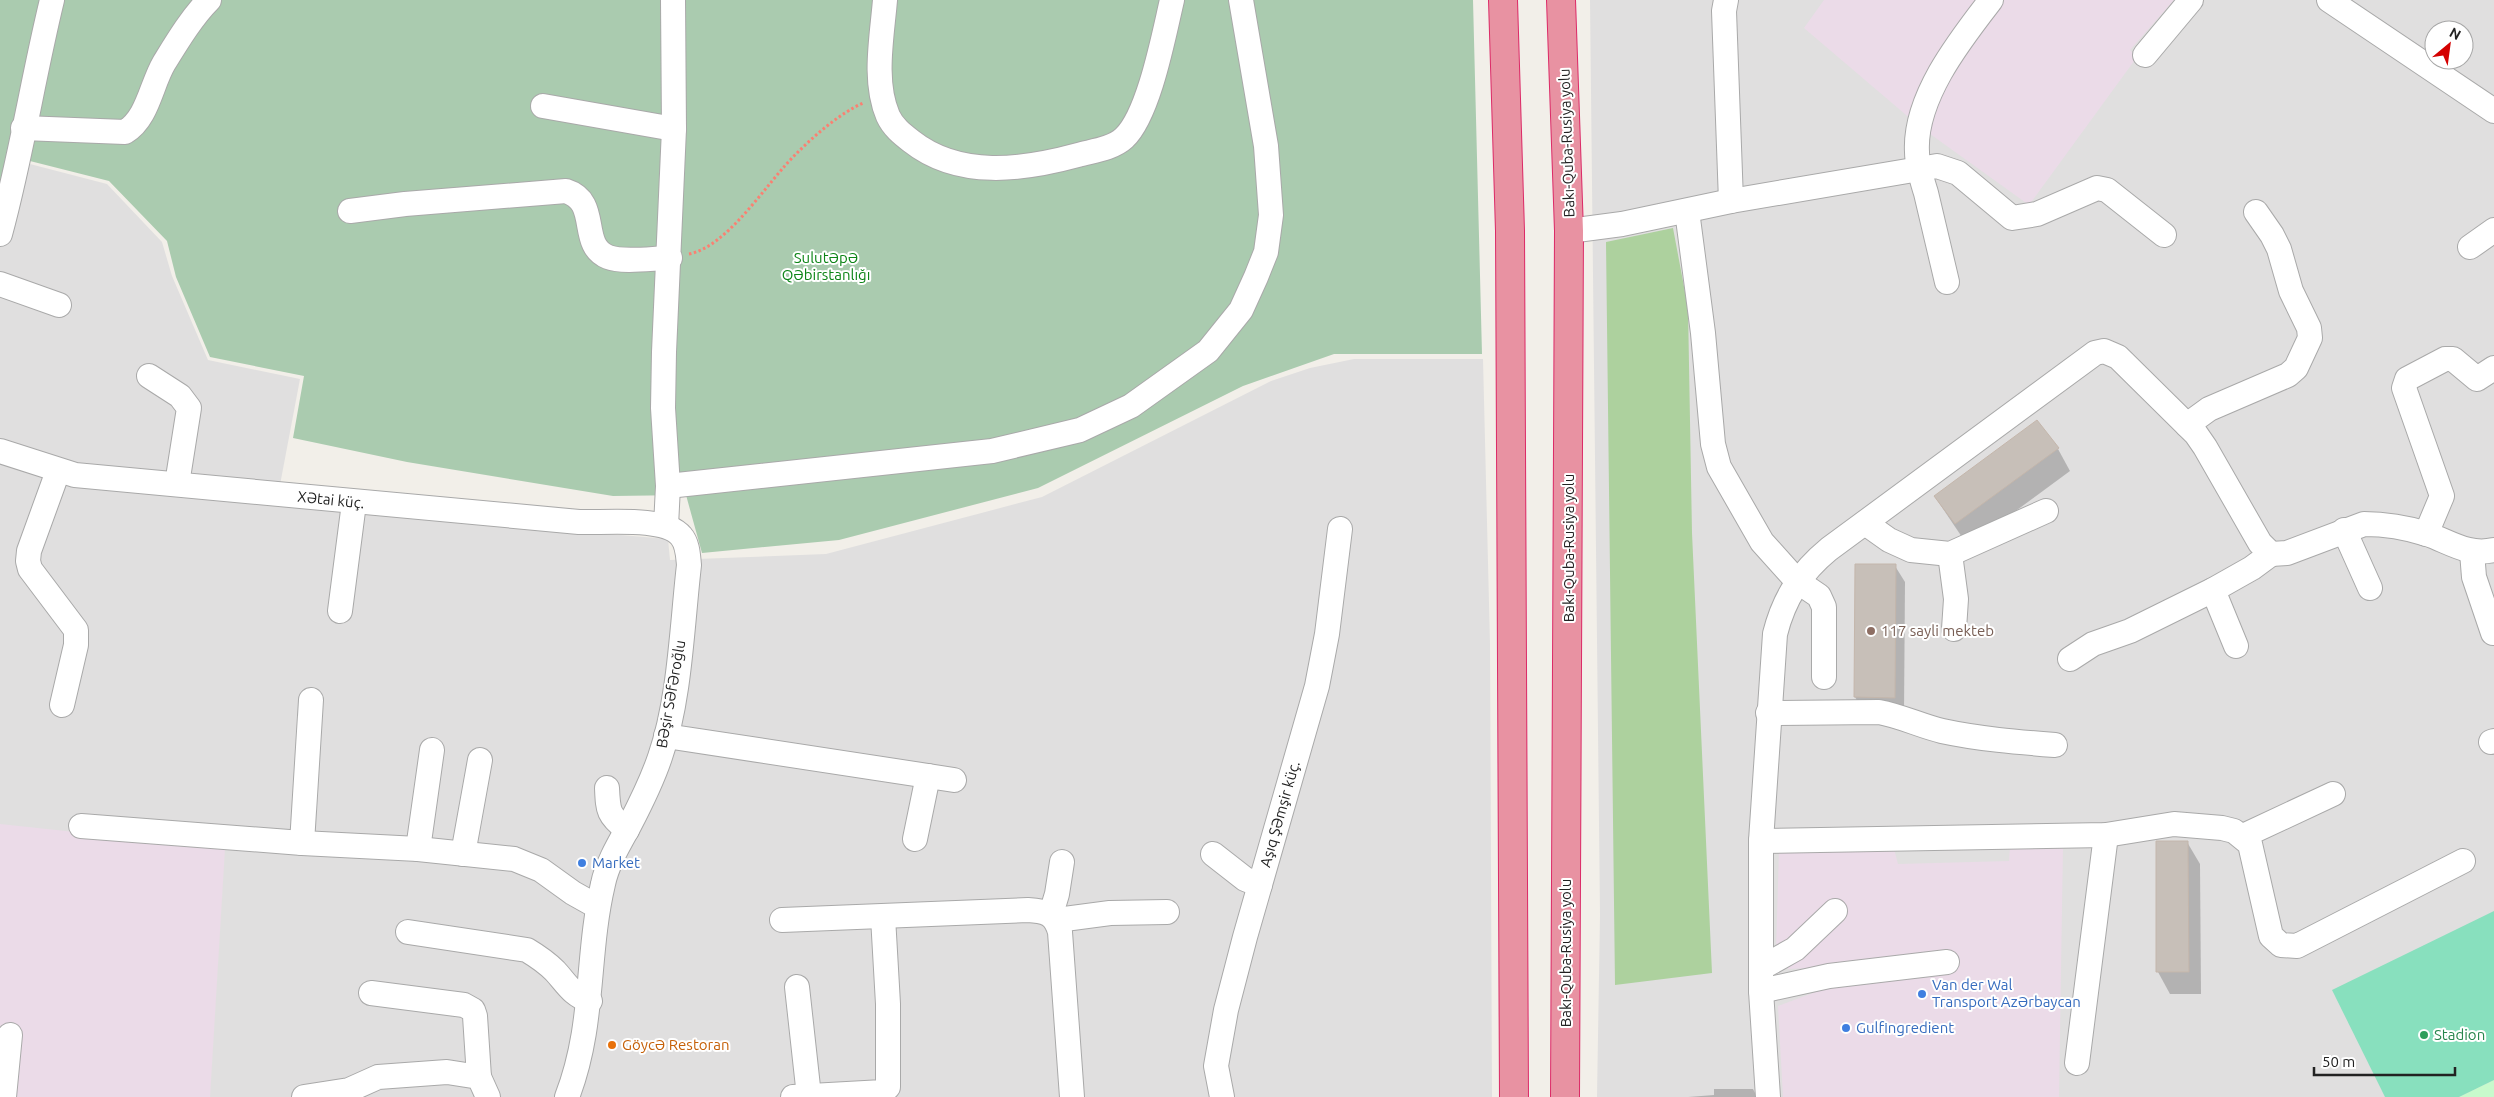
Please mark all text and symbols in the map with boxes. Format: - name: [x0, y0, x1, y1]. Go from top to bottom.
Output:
- north arrow: [2424, 20, 2474, 70]
- text: N: [2447, 24, 2464, 43]
- street label: Bakı-Quba-Rusiya yolu: [1555, 68, 1578, 218]
- park label: Sulutəpə Qəbirstanlığı: [782, 249, 870, 283]
- street label: Bakı-Quba-Rusiya yolu: [1560, 474, 1577, 622]
- street label: Xətai küç.: [297, 488, 365, 511]
- place label: 117 sayli mekteb: [1881, 622, 1994, 639]
- marker: 117 sayli mekteb: [1865, 625, 1877, 637]
- street label: Bəşir Səfəroğlu: [653, 639, 688, 749]
- street label: Aşıq Şəmşir küç.: [1256, 759, 1303, 869]
- place label: Market: [592, 854, 640, 871]
- marker: Market: [576, 857, 588, 869]
- street label: Bakı-Quba-Rusiya yolu: [1557, 879, 1574, 1027]
- place label: Van der Wal Transport Azərbaycan: [1932, 976, 2081, 1010]
- marker: Van der Wal Transport Azərbaycan: [1916, 988, 1928, 1000]
- place label: Gulfingredient: [1856, 1019, 1954, 1036]
- marker: Gulfingredient: [1840, 1022, 1852, 1034]
- place label: Stadion: [2434, 1026, 2485, 1043]
- marker: Stadion: [2418, 1029, 2430, 1041]
- place label: Göycə Restoran: [622, 1036, 729, 1053]
- marker: Göycə Restoran: [606, 1039, 618, 1051]
- scale bar: [2314, 1044, 2455, 1076]
- text: 50 m: [2322, 1053, 2355, 1070]

